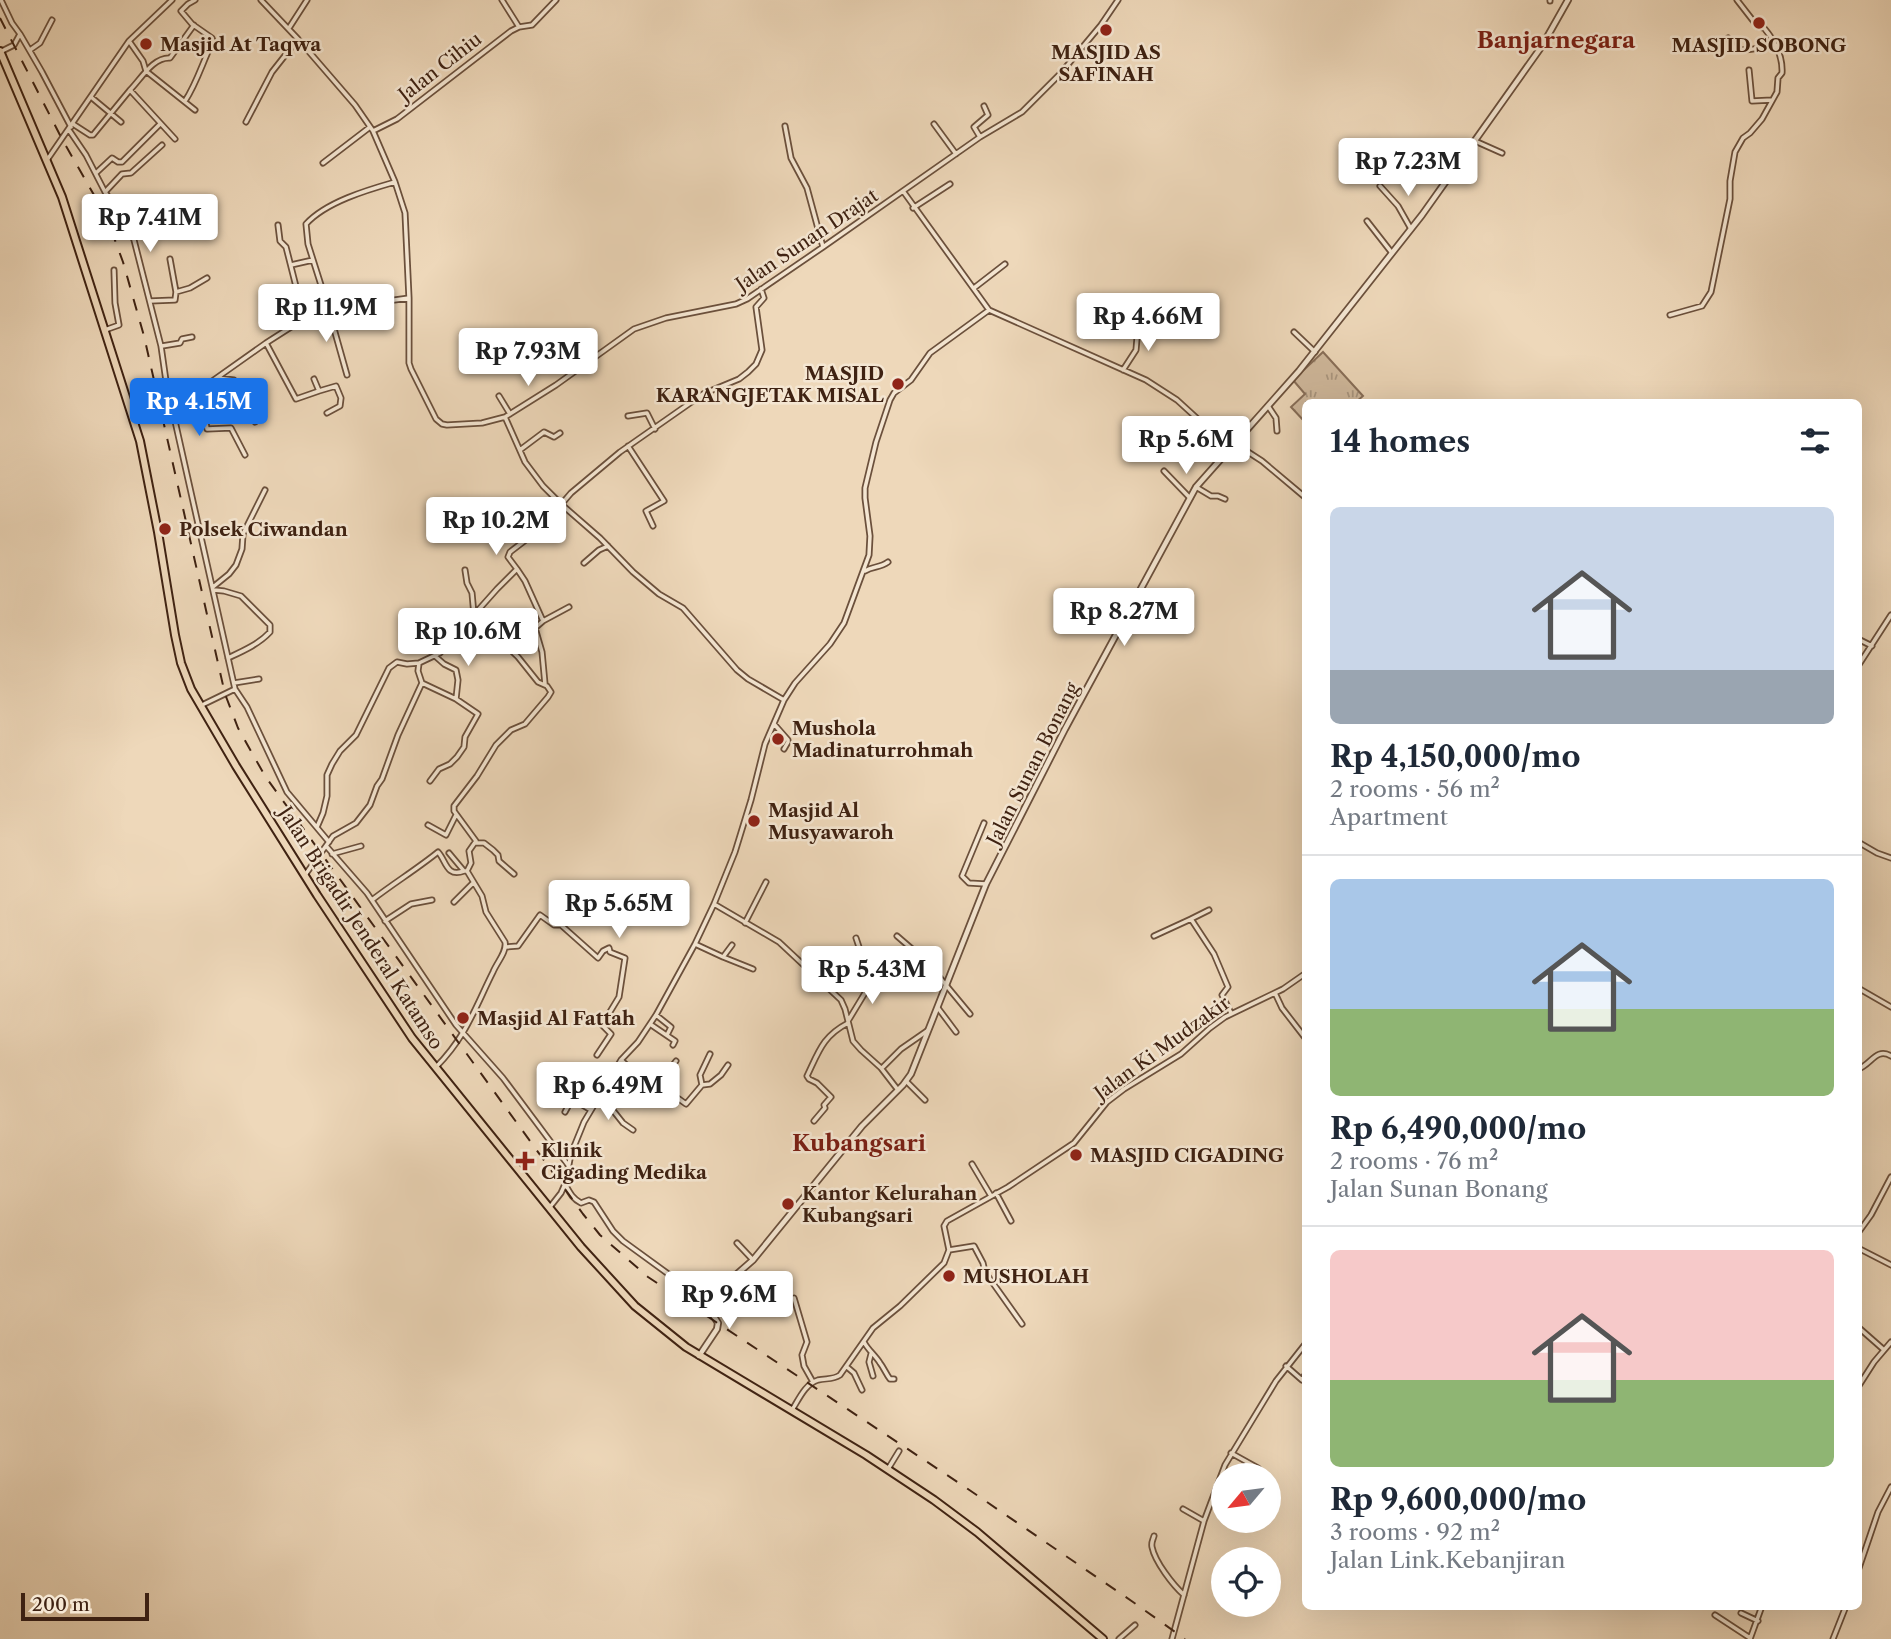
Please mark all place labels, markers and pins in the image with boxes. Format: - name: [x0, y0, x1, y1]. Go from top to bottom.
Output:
- marker: MASJID SOBONG: [1751, 15, 1767, 31]
- marker: MASJID AS SAFINAH: [1098, 22, 1114, 38]
- place label: Masjid At Taqwa: [160, 33, 322, 56]
- place label: MASJID SOBONG: [1672, 34, 1846, 57]
- marker: Masjid At Taqwa: [138, 36, 154, 52]
- place label: MASJID AS SAFINAH: [1051, 41, 1161, 86]
- pin: Rp 7.23M: [1336, 138, 1480, 198]
- pin: Rp 7.41M: [78, 194, 222, 254]
- pin: Rp 11.9M: [254, 284, 398, 344]
- pin: Rp 4.66M: [1076, 294, 1220, 353]
- pin: Rp 7.93M: [456, 328, 600, 388]
- place label: MASJID KARANGJETAK MISAL: [656, 362, 884, 407]
- marker: MASJID KARANGJETAK MISAL: [890, 376, 906, 392]
- pin: Rp 4.15M: [127, 378, 271, 438]
- pin: Rp 5.6M: [1121, 416, 1251, 476]
- pin: Rp 10.2M: [424, 498, 568, 557]
- place label: Polsek Ciwandan: [179, 518, 348, 541]
- marker: Polsek Ciwandan: [157, 521, 173, 537]
- pin: Rp 8.27M: [1052, 588, 1196, 648]
- pin: Rp 10.6M: [396, 608, 540, 668]
- place label: Mushola Madinaturrohmah: [792, 717, 973, 762]
- marker: Mushola Madinaturrohmah: [770, 731, 786, 747]
- place label: Masjid Al Musyawaroh: [768, 799, 894, 844]
- marker: Masjid Al Musyawaroh: [746, 813, 762, 829]
- pin: Rp 5.65M: [547, 880, 691, 940]
- pin: Rp 5.43M: [800, 946, 944, 1006]
- place label: Masjid Al Fattah: [477, 1007, 635, 1030]
- marker: Masjid Al Fattah: [455, 1010, 471, 1026]
- pin: Rp 6.49M: [536, 1062, 680, 1122]
- place label: Klinik Cigading Medika: [541, 1139, 708, 1184]
- place label: MASJID CIGADING: [1090, 1144, 1284, 1167]
- marker: MASJID CIGADING: [1068, 1147, 1084, 1163]
- marker: Klinik Cigading Medika: [515, 1151, 535, 1171]
- place label: Kantor Kelurahan Kubangsari: [802, 1182, 977, 1227]
- marker: Kantor Kelurahan Kubangsari: [780, 1196, 796, 1212]
- place label: MUSHOLAH: [963, 1265, 1089, 1288]
- marker: MUSHOLAH: [941, 1268, 957, 1284]
- pin: Rp 9.6M: [664, 1272, 794, 1331]

